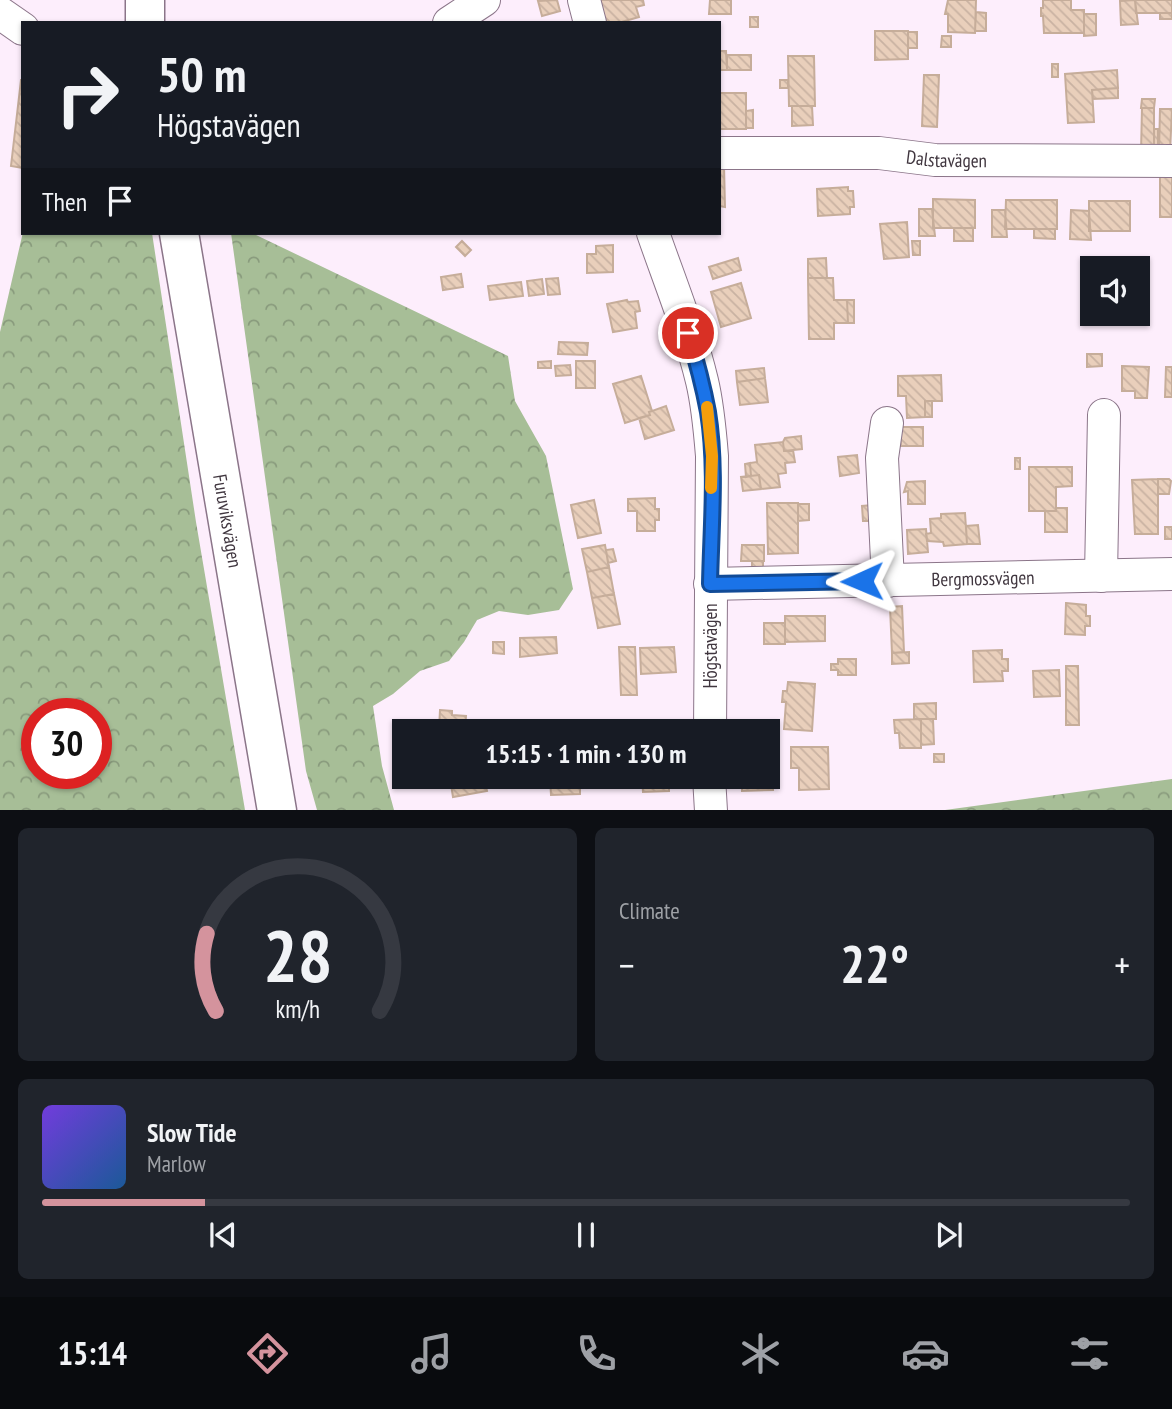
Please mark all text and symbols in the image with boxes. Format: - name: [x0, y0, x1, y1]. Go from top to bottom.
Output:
- text: 50 m: [157, 42, 246, 106]
- icon: right: [42, 49, 133, 140]
- text: Högstavägen: [157, 104, 301, 146]
- street label: Dalstavägen: [905, 145, 987, 172]
- icon: arrive: [101, 182, 139, 220]
- text: Then: [42, 185, 87, 218]
- map controls: [1080, 256, 1150, 326]
- button: sound: [1080, 256, 1150, 326]
- pin: [658, 303, 718, 363]
- icon: arrive: [669, 314, 707, 352]
- street label: Furuviksvägen: [208, 472, 248, 569]
- position arrow: [825, 544, 899, 618]
- street label: Bergmossvägen: [931, 565, 1035, 591]
- street label: Högstavägen: [698, 603, 722, 689]
- speed limit sign: 30: [21, 698, 112, 789]
- text: 15:15 · 1 min · 130 m: [486, 737, 686, 770]
- text: Climate: [619, 896, 680, 925]
- text: 28: [263, 907, 332, 1001]
- text: 22°: [840, 930, 909, 997]
- text: −: [619, 940, 635, 989]
- text: +: [1114, 940, 1130, 989]
- text: km/h: [275, 992, 320, 1024]
- text: Slow Tide: [147, 1116, 237, 1149]
- text: Marlow: [147, 1149, 206, 1178]
- icon: previous: [204, 1216, 242, 1254]
- icon: pause: [567, 1216, 605, 1254]
- icon: next: [930, 1216, 968, 1254]
- icon: directions: [243, 1329, 292, 1378]
- icon: music: [407, 1329, 456, 1378]
- icon: phone: [572, 1329, 621, 1378]
- icon: climate: [736, 1329, 785, 1378]
- icon: car: [901, 1329, 950, 1378]
- icon: filters: [1065, 1329, 1114, 1378]
- text: 15:14: [58, 1332, 127, 1374]

